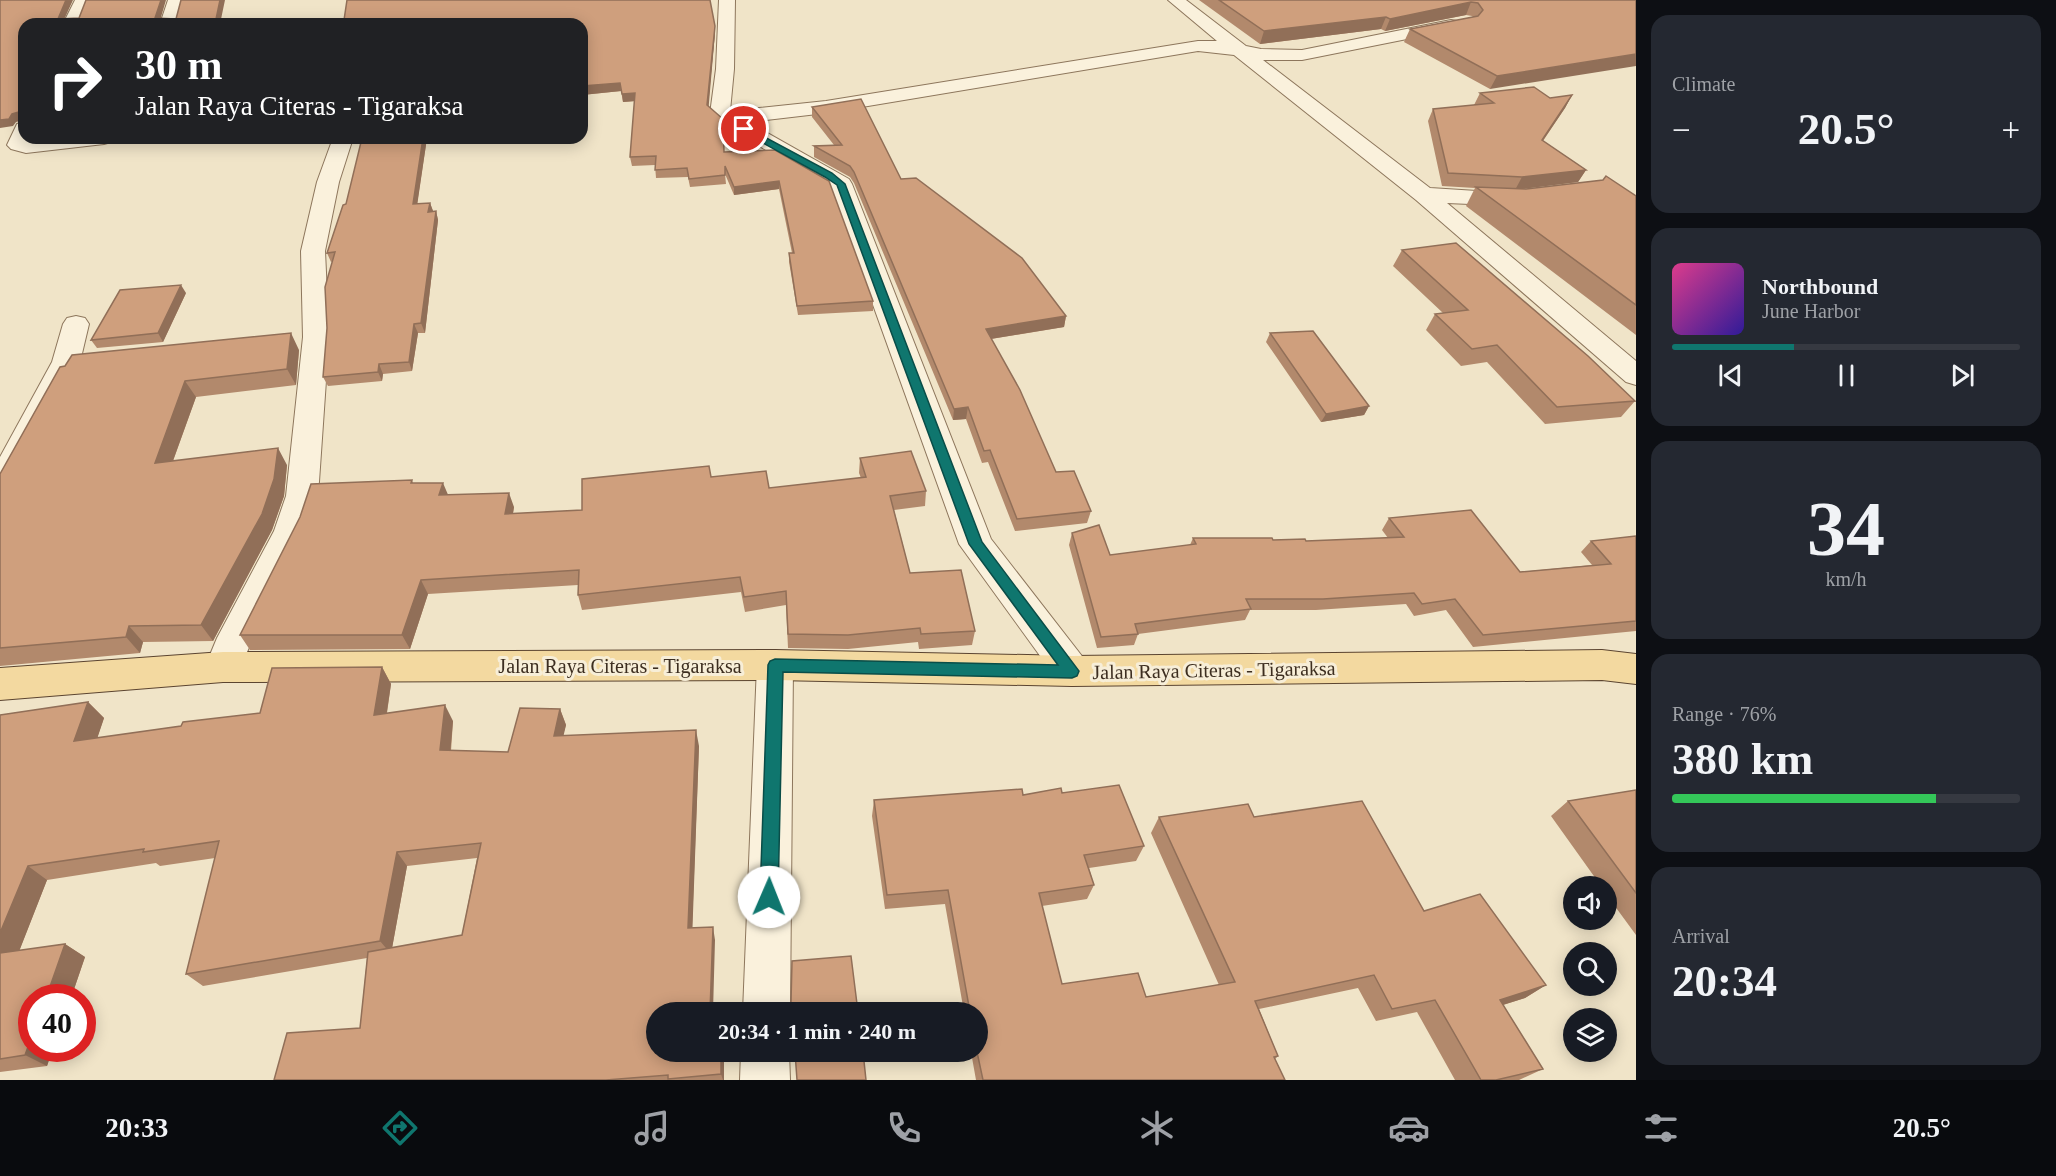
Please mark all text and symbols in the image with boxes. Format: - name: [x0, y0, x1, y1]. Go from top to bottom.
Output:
- icon: right: [36, 42, 114, 120]
- text: 30 m: [135, 42, 223, 88]
- text: Climate: [1672, 73, 1735, 95]
- text: Jalan Raya Citeras - Tigaraksa: [135, 91, 463, 121]
- pin: [718, 103, 769, 154]
- text: 20.5°: [1798, 104, 1894, 154]
- icon: arrive: [727, 112, 760, 145]
- text: −: [1672, 112, 1691, 148]
- text: +: [2001, 112, 2020, 148]
- text: Northbound: [1762, 274, 1878, 299]
- text: June Harbor: [1762, 300, 1860, 322]
- icon: previous: [1714, 359, 1747, 392]
- icon: pause: [1830, 359, 1863, 392]
- icon: next: [1946, 359, 1979, 392]
- text: 34: [1807, 485, 1885, 572]
- text: km/h: [1825, 568, 1867, 590]
- street label: Jalan Raya Citeras - Tigaraksa: [498, 655, 742, 678]
- street label: Jalan Raya Citeras - Tigaraksa: [1092, 657, 1336, 684]
- text: Range · 76%: [1672, 703, 1776, 725]
- text: 380 km: [1672, 734, 1813, 784]
- position arrow: [737, 865, 801, 929]
- map controls: [1563, 876, 1617, 1062]
- button: sound: [1563, 876, 1617, 930]
- text: Arrival: [1672, 925, 1730, 947]
- button: search: [1563, 942, 1617, 996]
- text: 20:34: [1672, 956, 1777, 1006]
- speed limit sign: 40: [18, 984, 96, 1062]
- button: layers: [1563, 1008, 1617, 1062]
- text: 20:34 · 1 min · 240 m: [718, 1019, 916, 1044]
- icon: directions: [379, 1107, 421, 1149]
- icon: music: [631, 1107, 673, 1149]
- icon: phone: [883, 1107, 925, 1149]
- icon: climate: [1136, 1107, 1178, 1149]
- icon: car: [1388, 1107, 1430, 1149]
- icon: filters: [1640, 1107, 1682, 1149]
- text: 20:33: [105, 1113, 168, 1143]
- text: 20.5°: [1893, 1113, 1951, 1143]

